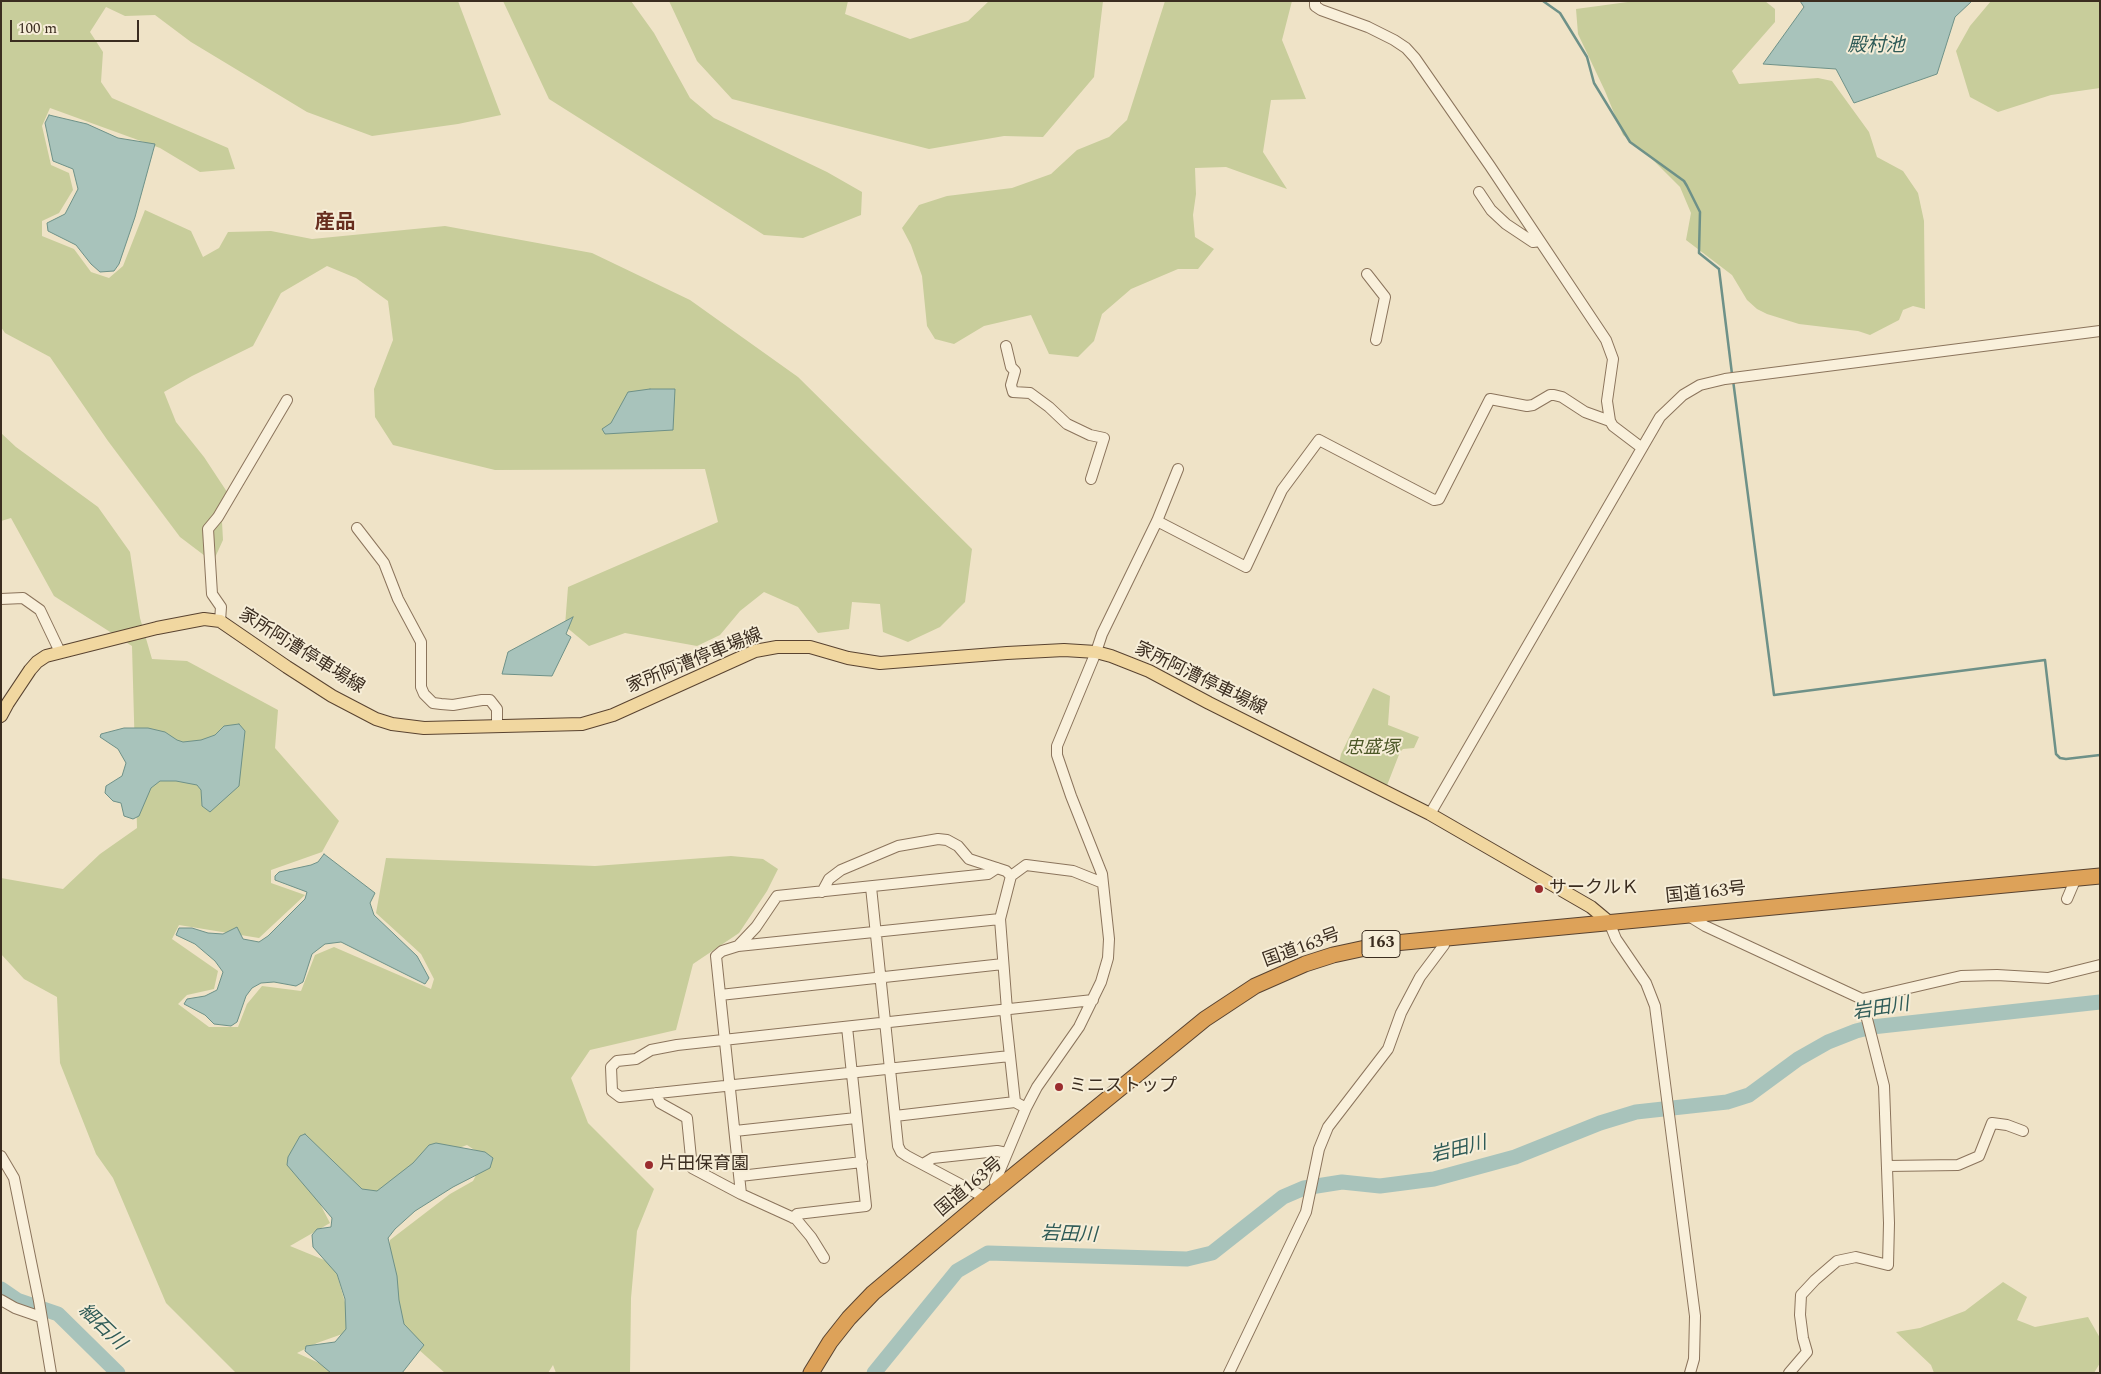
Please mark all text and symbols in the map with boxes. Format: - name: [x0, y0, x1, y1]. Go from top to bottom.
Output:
- scale bar: [12, 10, 141, 42]
- text: 100 m: [18, 17, 57, 40]
- water label: 殿村池: [1848, 36, 1904, 58]
- district label: 産品: [315, 212, 355, 236]
- street label: 家所阿漕停車場線: [234, 605, 368, 699]
- street label: 家所阿漕停車場線: [624, 625, 766, 699]
- street label: 家所阿漕停車場線: [1131, 639, 1269, 721]
- park label: 忠盛塚: [1345, 738, 1399, 760]
- place label: サークルＫ: [1549, 878, 1639, 900]
- street label: 国道163号: [1665, 879, 1747, 909]
- marker: サークルＫ: [1533, 883, 1545, 895]
- street label: 国道163号: [1260, 925, 1344, 973]
- road number: 163: [1362, 931, 1400, 958]
- water label: 岩田川: [1851, 994, 1911, 1026]
- place label: ミニストップ: [1069, 1076, 1177, 1098]
- marker: ミニストップ: [1053, 1081, 1065, 1093]
- water label: 岩田川: [1429, 1133, 1489, 1169]
- place label: 片田保育園: [659, 1154, 749, 1176]
- street label: 国道163号: [932, 1154, 1008, 1222]
- marker: 片田保育園: [643, 1159, 655, 1171]
- water label: 岩田川: [1040, 1224, 1098, 1248]
- water label: 細石川: [73, 1300, 129, 1356]

